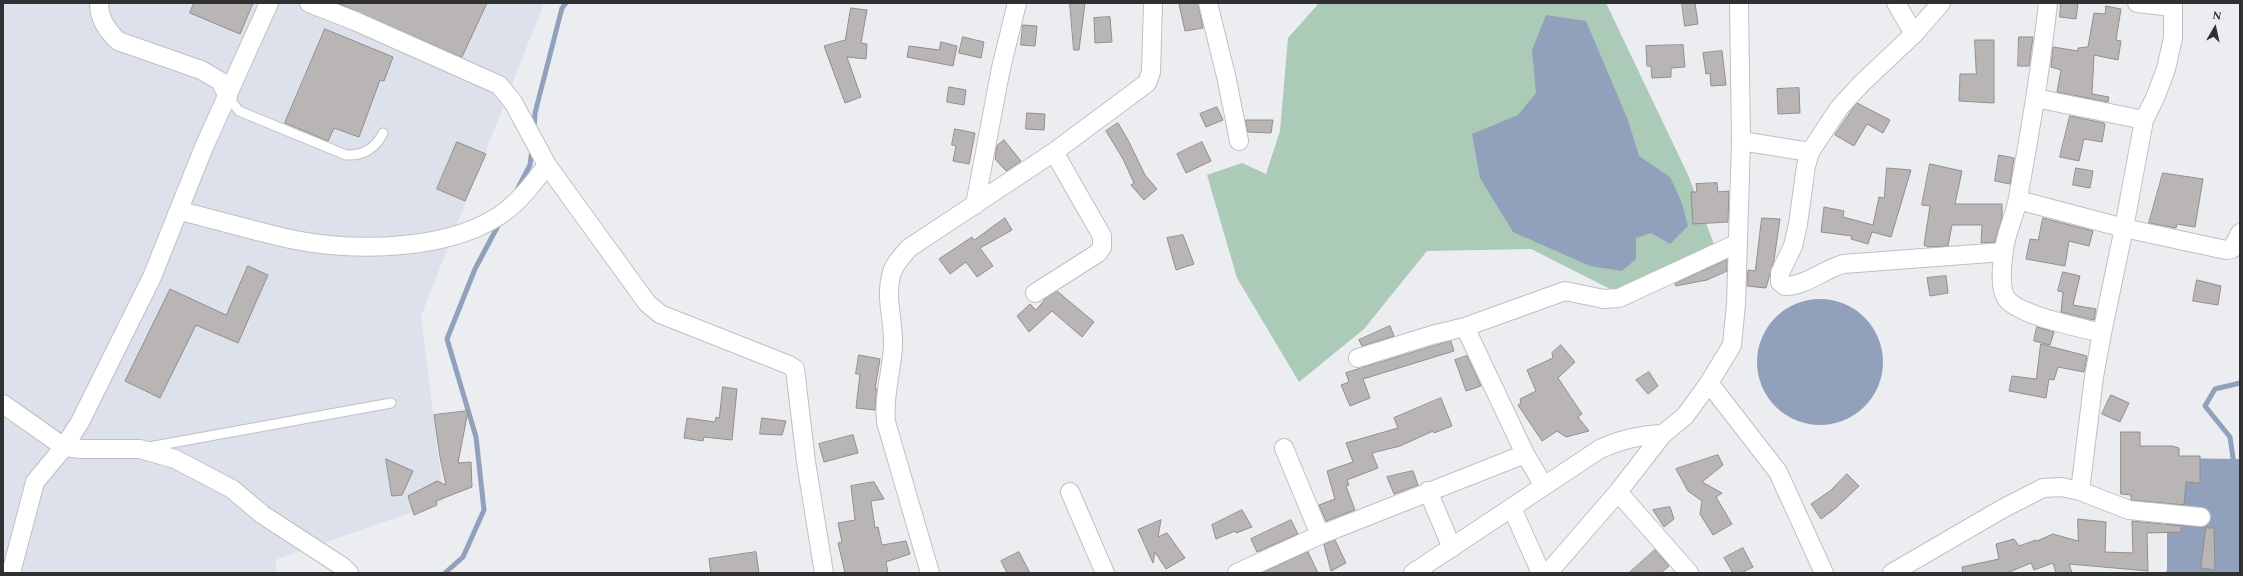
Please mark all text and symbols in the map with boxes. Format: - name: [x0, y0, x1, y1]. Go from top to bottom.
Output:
- text: N: [2211, 7, 2223, 25]
- north arrow: [2195, 8, 2235, 48]

